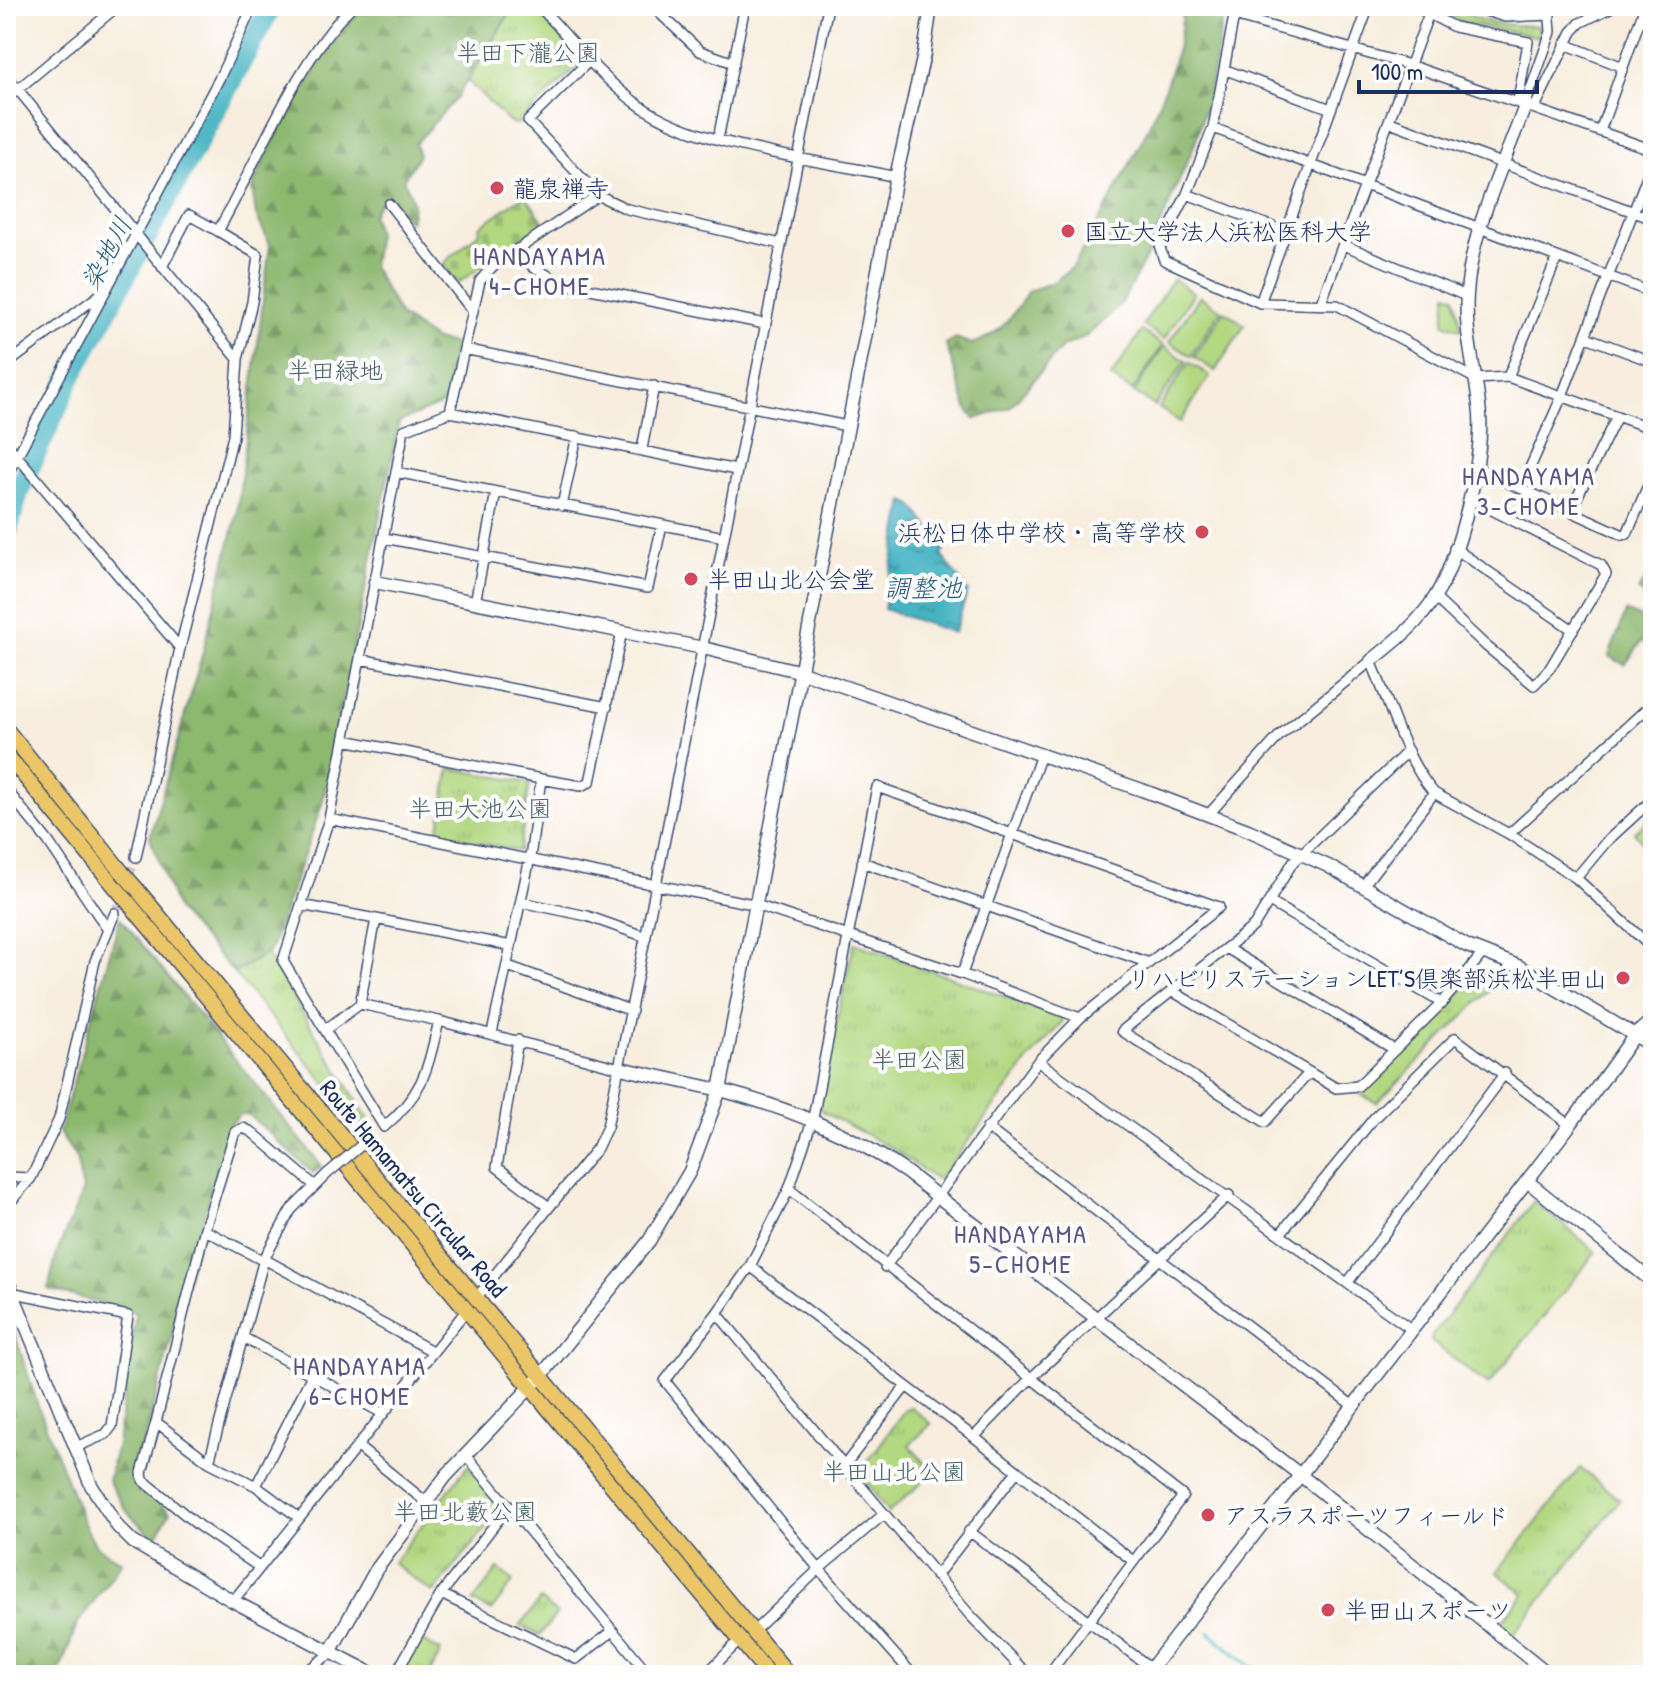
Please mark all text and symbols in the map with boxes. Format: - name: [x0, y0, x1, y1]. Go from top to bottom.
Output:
- park label: 半田下瀧公園: [456, 36, 600, 68]
- scale bar: [1359, 44, 1537, 94]
- text: 100 m: [1371, 55, 1423, 87]
- place label: 龍泉禅寺: [513, 172, 609, 204]
- marker: 龍泉禅寺: [488, 179, 506, 197]
- water label: 染地川: [72, 210, 140, 296]
- place label: 国立大学法人浜松医科大学: [1084, 215, 1372, 247]
- marker: 国立大学法人浜松医科大学: [1059, 222, 1077, 240]
- district label: HANDAYAMA 4-CHOME: [473, 238, 607, 303]
- park label: 半田緑地: [287, 354, 383, 386]
- district label: HANDAYAMA 3-CHOME: [1462, 458, 1596, 523]
- place label: 浜松日体中学校・高等学校: [898, 516, 1186, 548]
- marker: 浜松日体中学校・高等学校: [1193, 523, 1211, 541]
- place label: 半田山北公会堂: [707, 563, 875, 595]
- marker: 半田山北公会堂: [682, 570, 700, 588]
- water label: 調整池: [884, 570, 963, 605]
- park label: 半田大池公園: [408, 792, 552, 824]
- place label: リハビリステーションLET’S倶楽部浜松半田山: [1127, 962, 1607, 994]
- marker: リハビリステーションLET’S倶楽部浜松半田山: [1614, 969, 1632, 987]
- park label: 半田公園: [871, 1043, 967, 1075]
- street label: Route Hamamatsu Circular Road: [313, 1072, 515, 1304]
- district label: HANDAYAMA 5-CHOME: [954, 1216, 1088, 1281]
- district label: HANDAYAMA 6-CHOME: [293, 1348, 427, 1413]
- park label: 半田山北公園: [822, 1455, 966, 1487]
- park label: 半田北藪公園: [393, 1495, 537, 1527]
- place label: アスラスポーツフィールド: [1224, 1499, 1509, 1531]
- marker: アスラスポーツフィールド: [1199, 1506, 1217, 1524]
- place label: 半田山スポーツ: [1344, 1594, 1512, 1626]
- marker: 半田山スポーツ: [1319, 1601, 1337, 1619]

